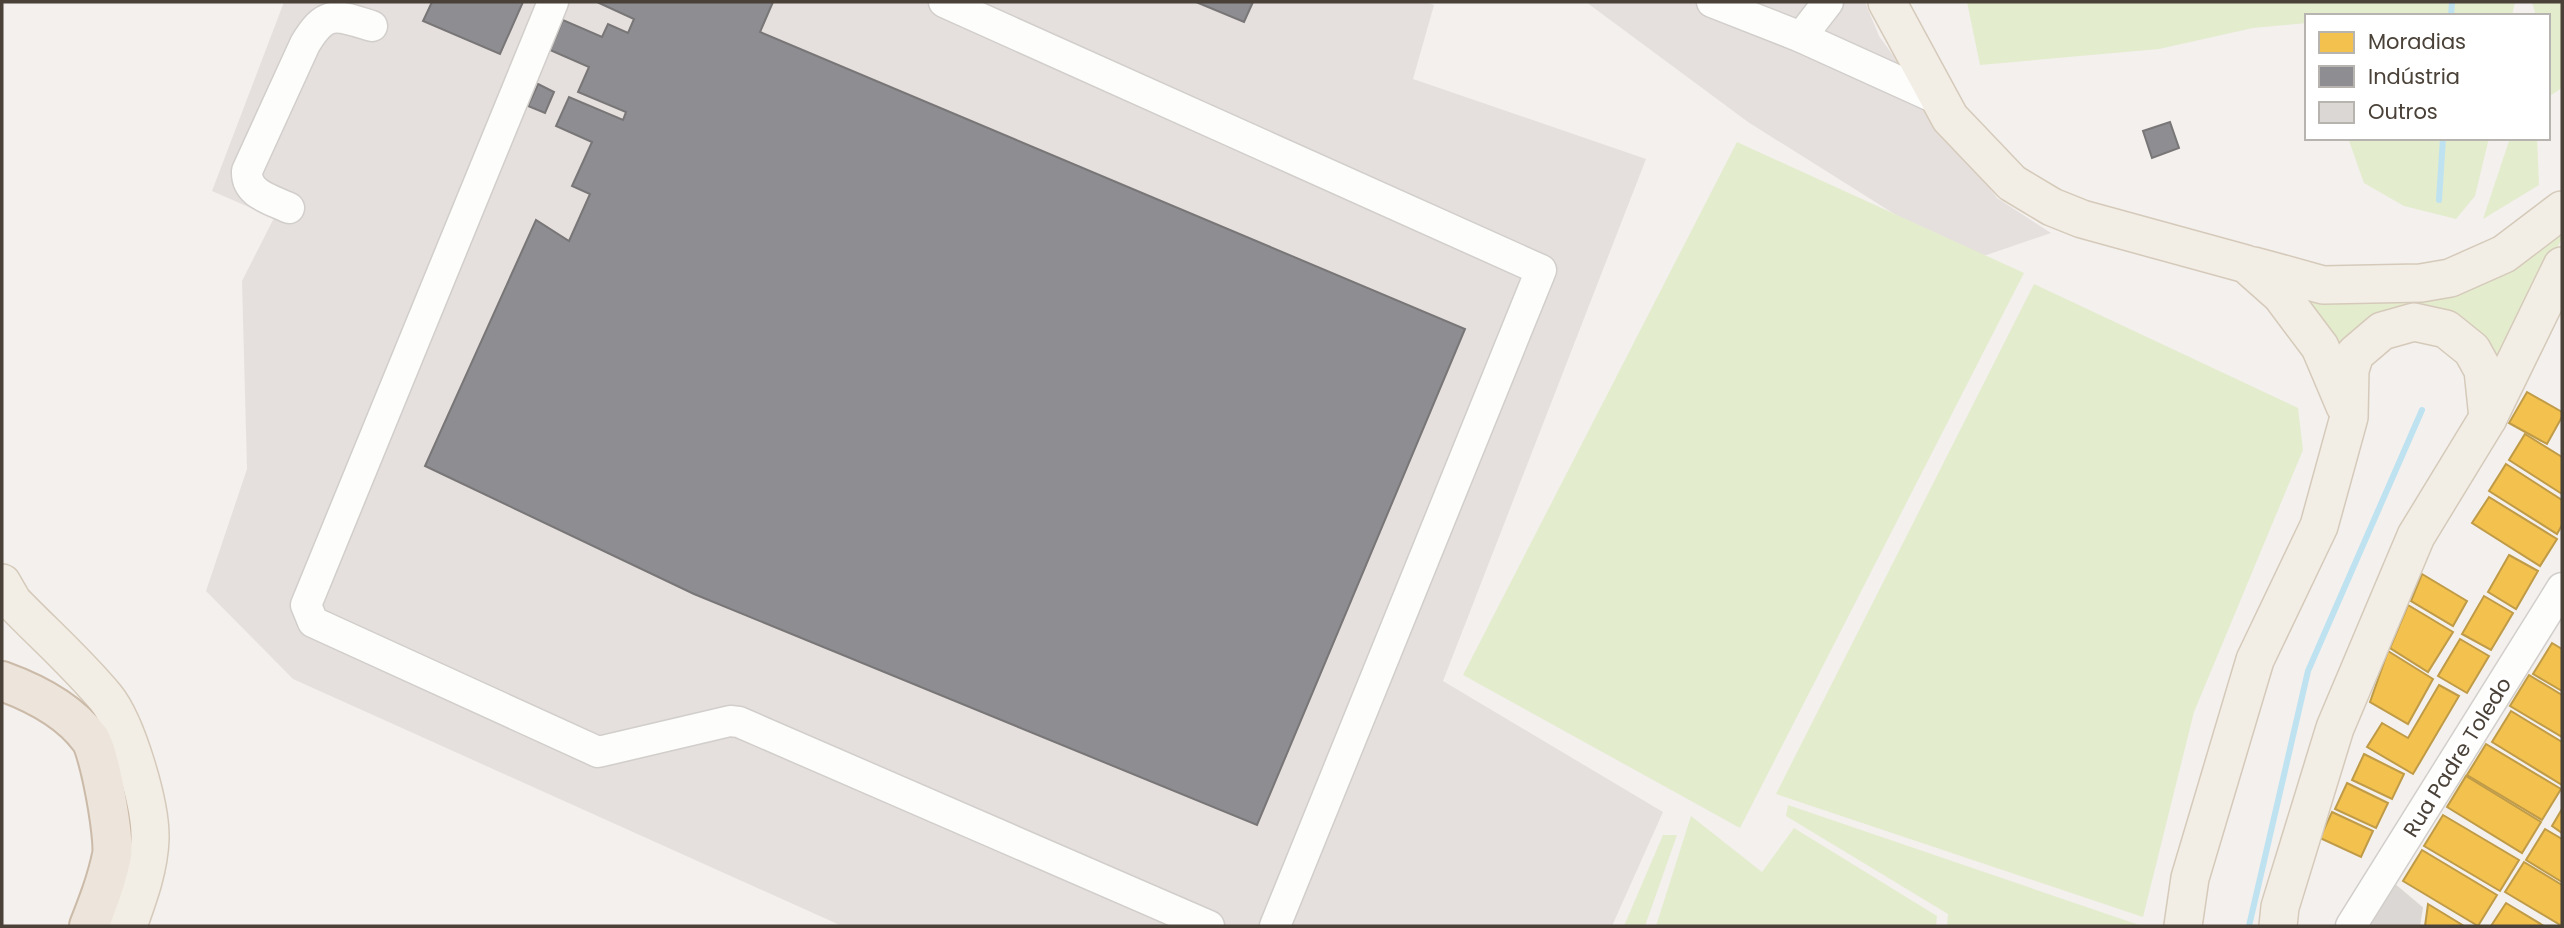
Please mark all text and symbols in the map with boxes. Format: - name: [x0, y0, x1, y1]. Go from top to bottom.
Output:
- legend: [2305, 14, 2550, 140]
- text: Moradias: [2368, 27, 2466, 56]
- text: Indústria: [2368, 62, 2460, 91]
- text: Outros: [2368, 97, 2438, 126]
- street label: Rua Padre Toledo: [2396, 671, 2518, 843]

